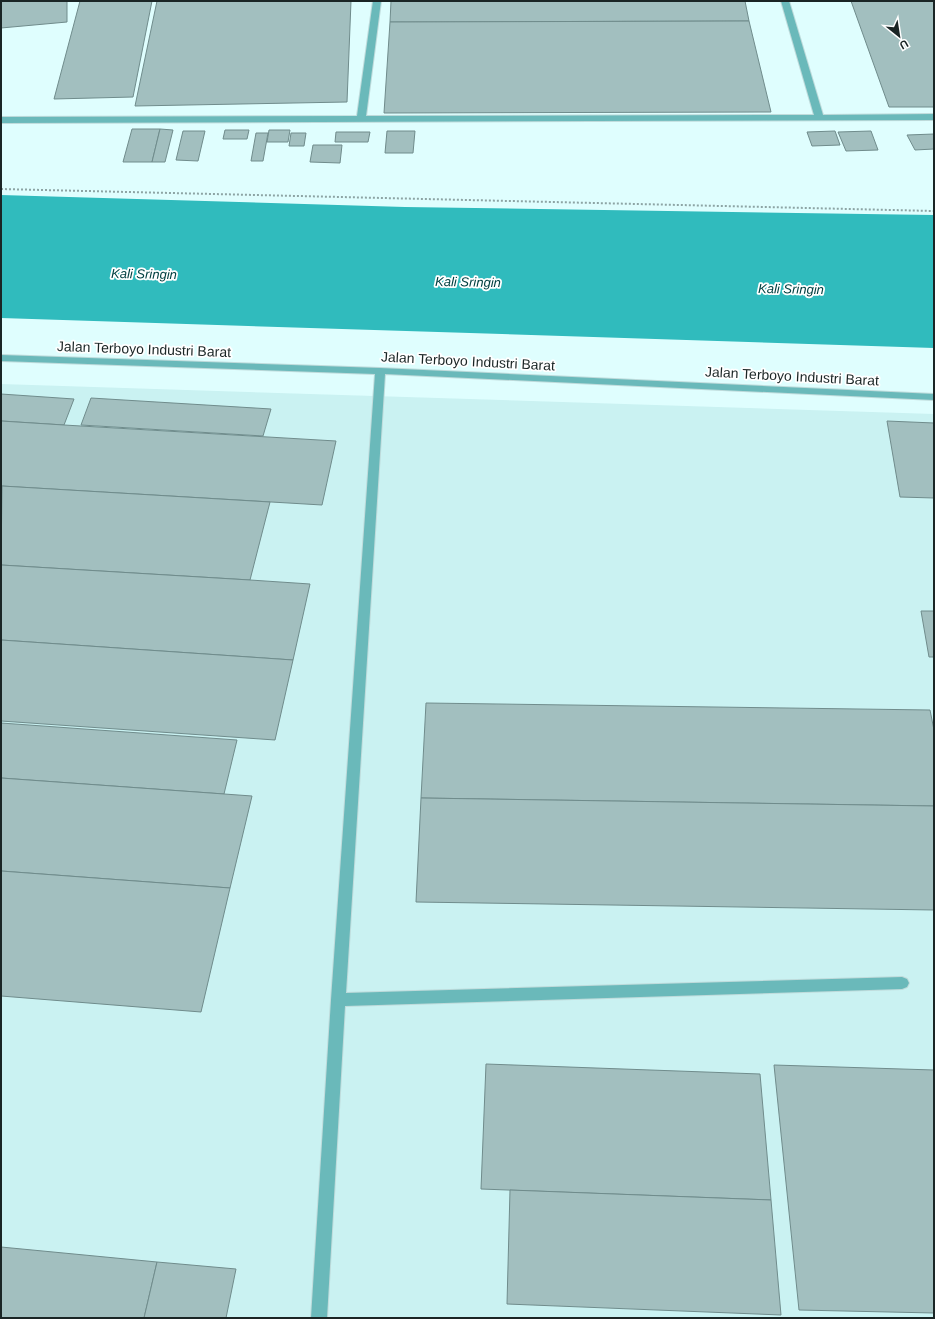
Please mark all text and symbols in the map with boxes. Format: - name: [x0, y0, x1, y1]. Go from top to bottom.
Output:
- north arrow: [879, 16, 919, 56]
- text: U: [898, 37, 910, 52]
- water label: Kali Sringin: [111, 266, 177, 282]
- water label: Kali Sringin: [435, 274, 501, 290]
- water label: Kali Sringin: [758, 281, 824, 297]
- street label: Jalan Terboyo Industri Barat: [57, 338, 231, 360]
- street label: Jalan Terboyo Industri Barat: [381, 348, 555, 374]
- street label: Jalan Terboyo Industri Barat: [705, 363, 879, 389]

